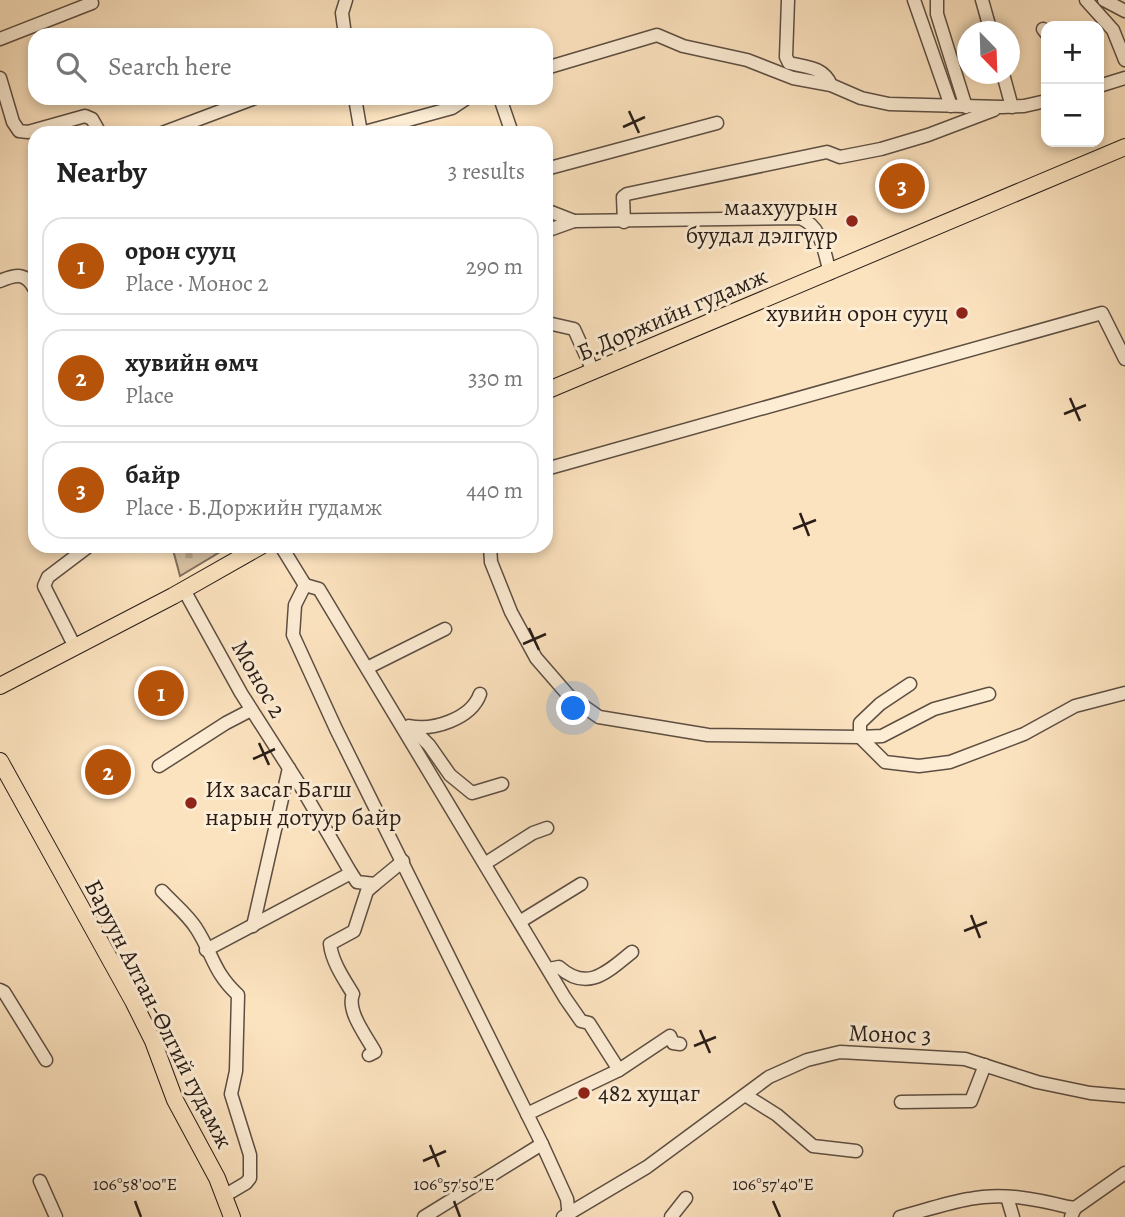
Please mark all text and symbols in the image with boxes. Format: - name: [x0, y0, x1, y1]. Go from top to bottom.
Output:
- north arrow: [957, 21, 1020, 84]
- map controls: [1041, 21, 1104, 147]
- button: +: [1041, 21, 1104, 84]
- search box: [28, 28, 553, 105]
- icon: search: [52, 48, 90, 86]
- text: Search here: [108, 49, 232, 84]
- button: −: [1041, 84, 1104, 147]
- text: Nearby: [56, 152, 147, 192]
- text: 3 results: [448, 156, 525, 187]
- pin: 3: [879, 160, 925, 212]
- place label: маахуурын буудал дэлгүүр: [685, 191, 838, 251]
- marker: маахуурын буудал дэлгүүр: [844, 213, 860, 229]
- text: орон сууц: [125, 233, 236, 268]
- text: 1: [77, 251, 85, 282]
- text: 290 m: [466, 251, 523, 282]
- street label: Б.Доржийн гудамж: [572, 260, 772, 368]
- text: Place · Монос 2: [125, 268, 269, 299]
- place label: хувийн орон сууц: [766, 297, 948, 329]
- marker: хувийн орон сууц: [954, 305, 970, 321]
- text: хувийн өмч: [125, 345, 259, 380]
- text: 2: [75, 363, 87, 394]
- text: 330 m: [468, 363, 523, 394]
- text: Place: [125, 380, 174, 411]
- text: байр: [125, 457, 180, 492]
- text: 3: [76, 475, 86, 506]
- text: 440 m: [466, 475, 523, 506]
- text: Place · Б.Доржийн гудамж: [125, 492, 382, 523]
- street label: Монос 2: [224, 634, 294, 724]
- pin: 1: [138, 667, 184, 719]
- your location: [556, 691, 590, 725]
- pin: 2: [85, 746, 131, 798]
- place label: Их засаг Багш нарын дотуур байр: [205, 773, 401, 833]
- marker: Их засаг Багш нарын дотуур байр: [183, 795, 199, 811]
- street label: Баруун Алтан-Өлгий гудамж: [77, 874, 241, 1154]
- street label: Монос 3: [848, 1017, 932, 1051]
- place label: 482 хущаг: [598, 1077, 700, 1109]
- marker: 482 хущаг: [576, 1085, 592, 1101]
- text: 106°58'00"E: [93, 1172, 177, 1196]
- text: 106°57'50"E: [413, 1172, 495, 1196]
- text: 106°57'40"E: [732, 1172, 814, 1196]

